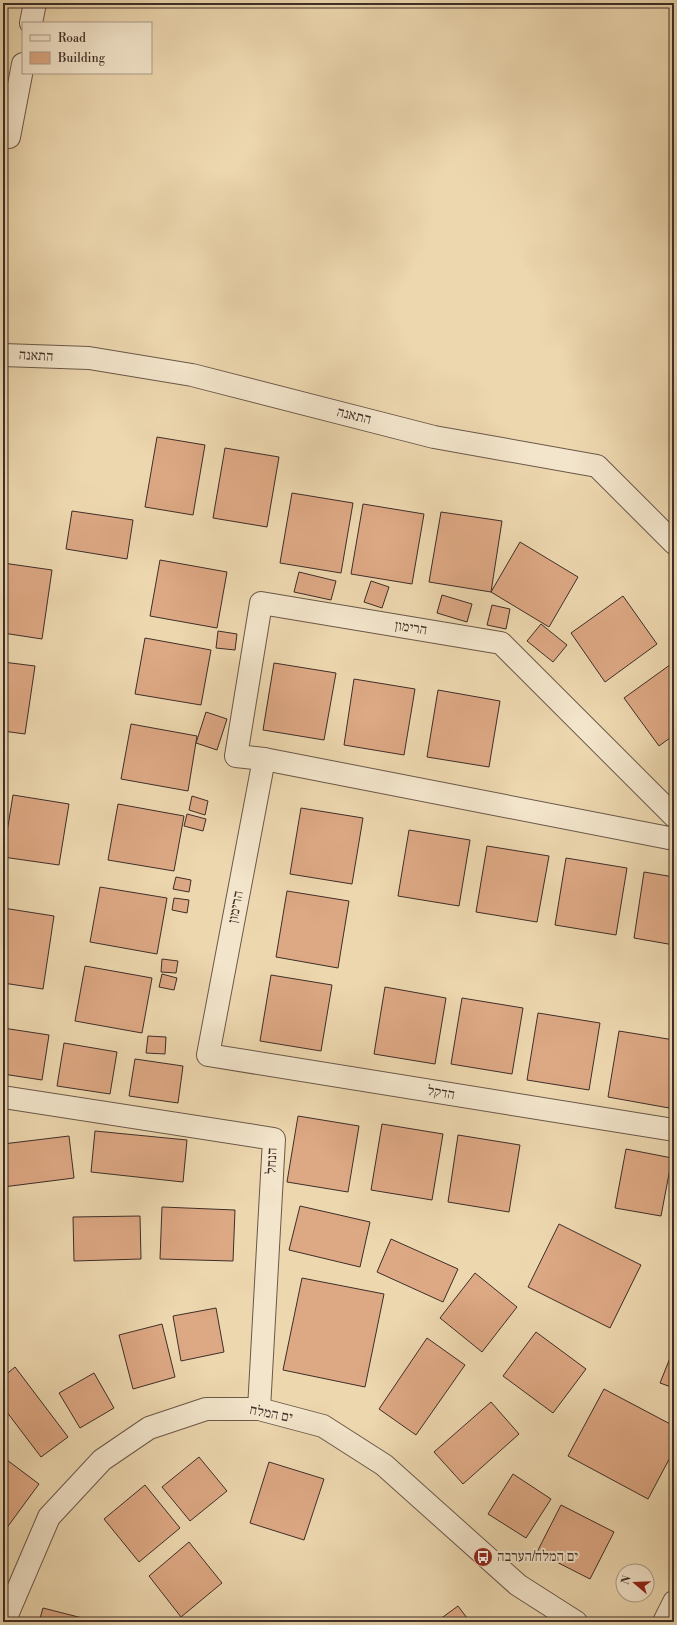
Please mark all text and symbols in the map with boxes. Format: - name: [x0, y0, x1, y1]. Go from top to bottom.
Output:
- legend: [22, 22, 152, 74]
- text: Road: [58, 31, 86, 46]
- text: Building: [57, 51, 106, 66]
- street label: התאנה: [18, 346, 54, 366]
- street label: התאנה: [335, 403, 373, 429]
- street label: הרימון: [394, 617, 428, 639]
- street label: הרימון: [224, 889, 248, 925]
- street label: הדקל: [426, 1082, 456, 1104]
- street label: הנחל: [262, 1147, 282, 1175]
- street label: ים המלח: [248, 1401, 294, 1427]
- bus stop icon: ים המלח/הערבה: [472, 1546, 494, 1568]
- place label: ים המלח/הערבה: [497, 1548, 578, 1566]
- north arrow: [615, 1563, 655, 1603]
- text: N: [618, 1573, 635, 1586]

